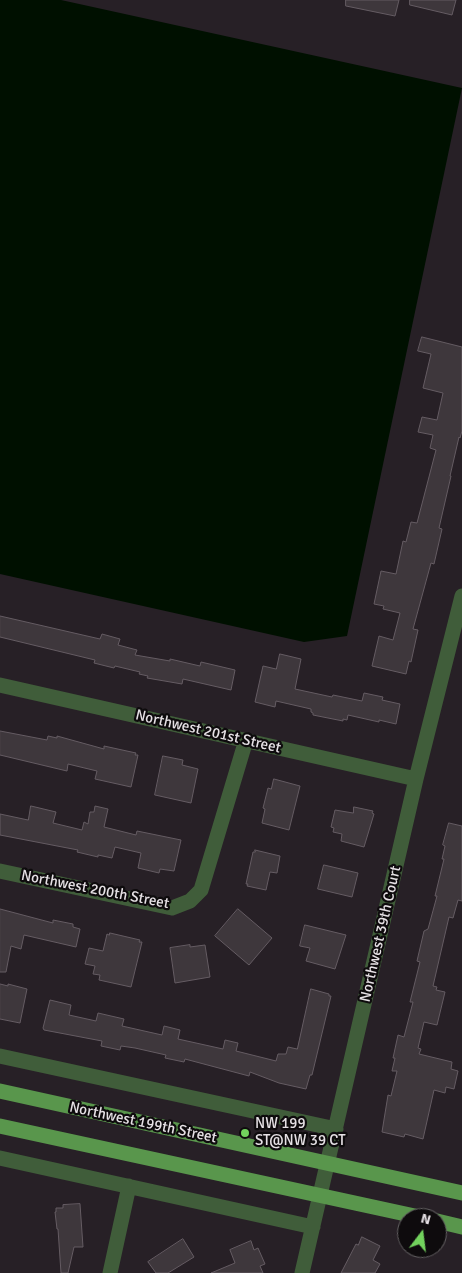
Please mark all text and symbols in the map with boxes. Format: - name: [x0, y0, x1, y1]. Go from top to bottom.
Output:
- street label: Northwest 201st Street: [134, 706, 282, 758]
- street label: Northwest 39th Court: [357, 864, 405, 1004]
- street label: Northwest 200th Street: [19, 867, 171, 913]
- street label: Northwest 199th Street: [68, 1099, 218, 1147]
- place label: NW 199 ST@NW 39 CT: [255, 1115, 346, 1150]
- marker: NW 199 ST@NW 39 CT: [239, 1127, 251, 1139]
- north arrow: [397, 1208, 447, 1258]
- text: N: [419, 1210, 433, 1228]

